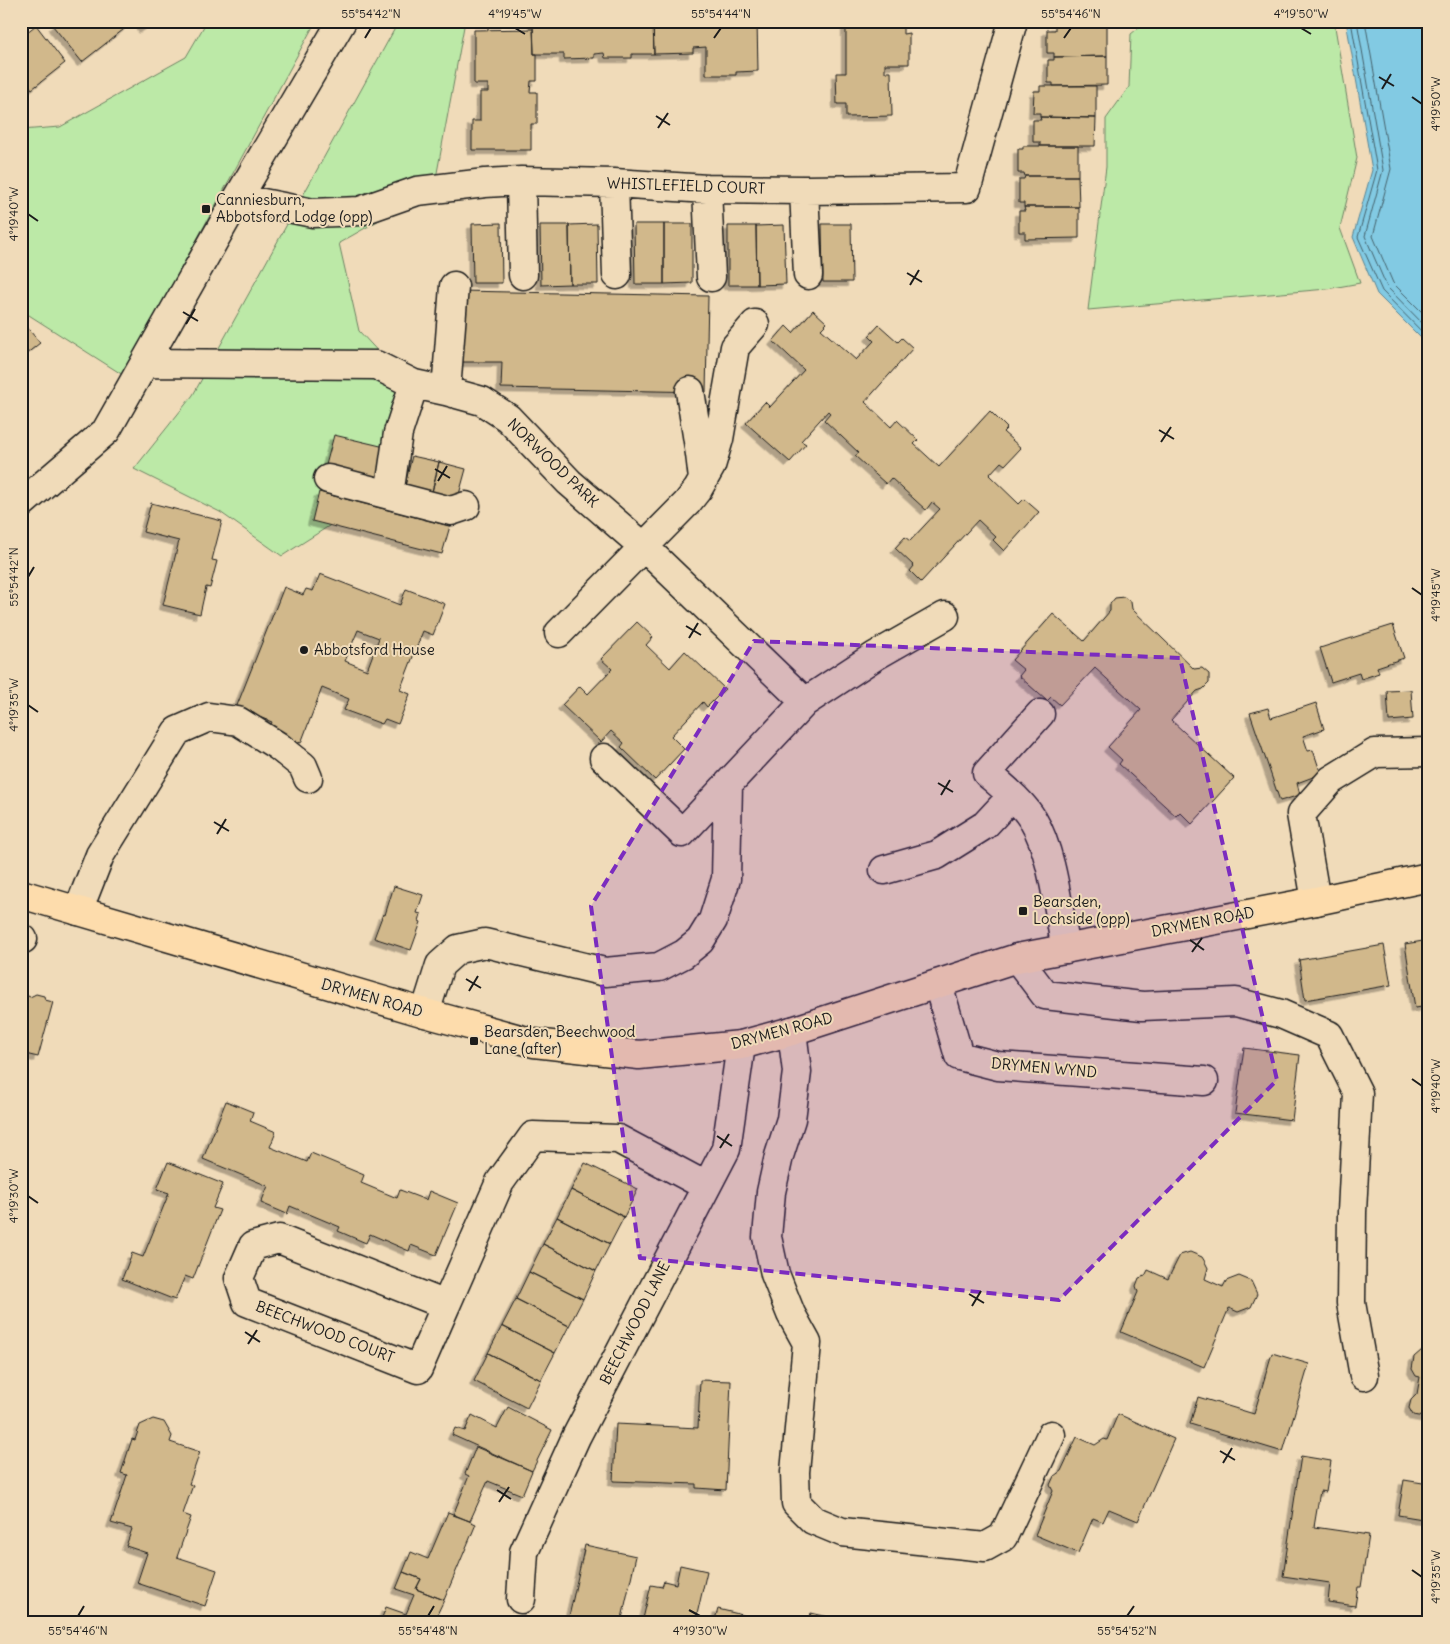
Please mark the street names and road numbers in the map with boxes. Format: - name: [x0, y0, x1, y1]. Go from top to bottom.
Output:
- street label: WHISTLEFIELD COURT: [606, 173, 766, 198]
- street label: NORWOOD PARK: [504, 414, 603, 512]
- street label: DRYMEN ROAD: [1150, 902, 1256, 941]
- street label: DRYMEN ROAD: [319, 974, 425, 1021]
- street label: DRYMEN ROAD: [729, 1008, 835, 1053]
- street label: DRYMEN WYND: [990, 1053, 1098, 1082]
- street label: BEECHWOOD LANE: [595, 1258, 674, 1388]
- street label: BEECHWOOD COURT: [253, 1296, 397, 1367]

